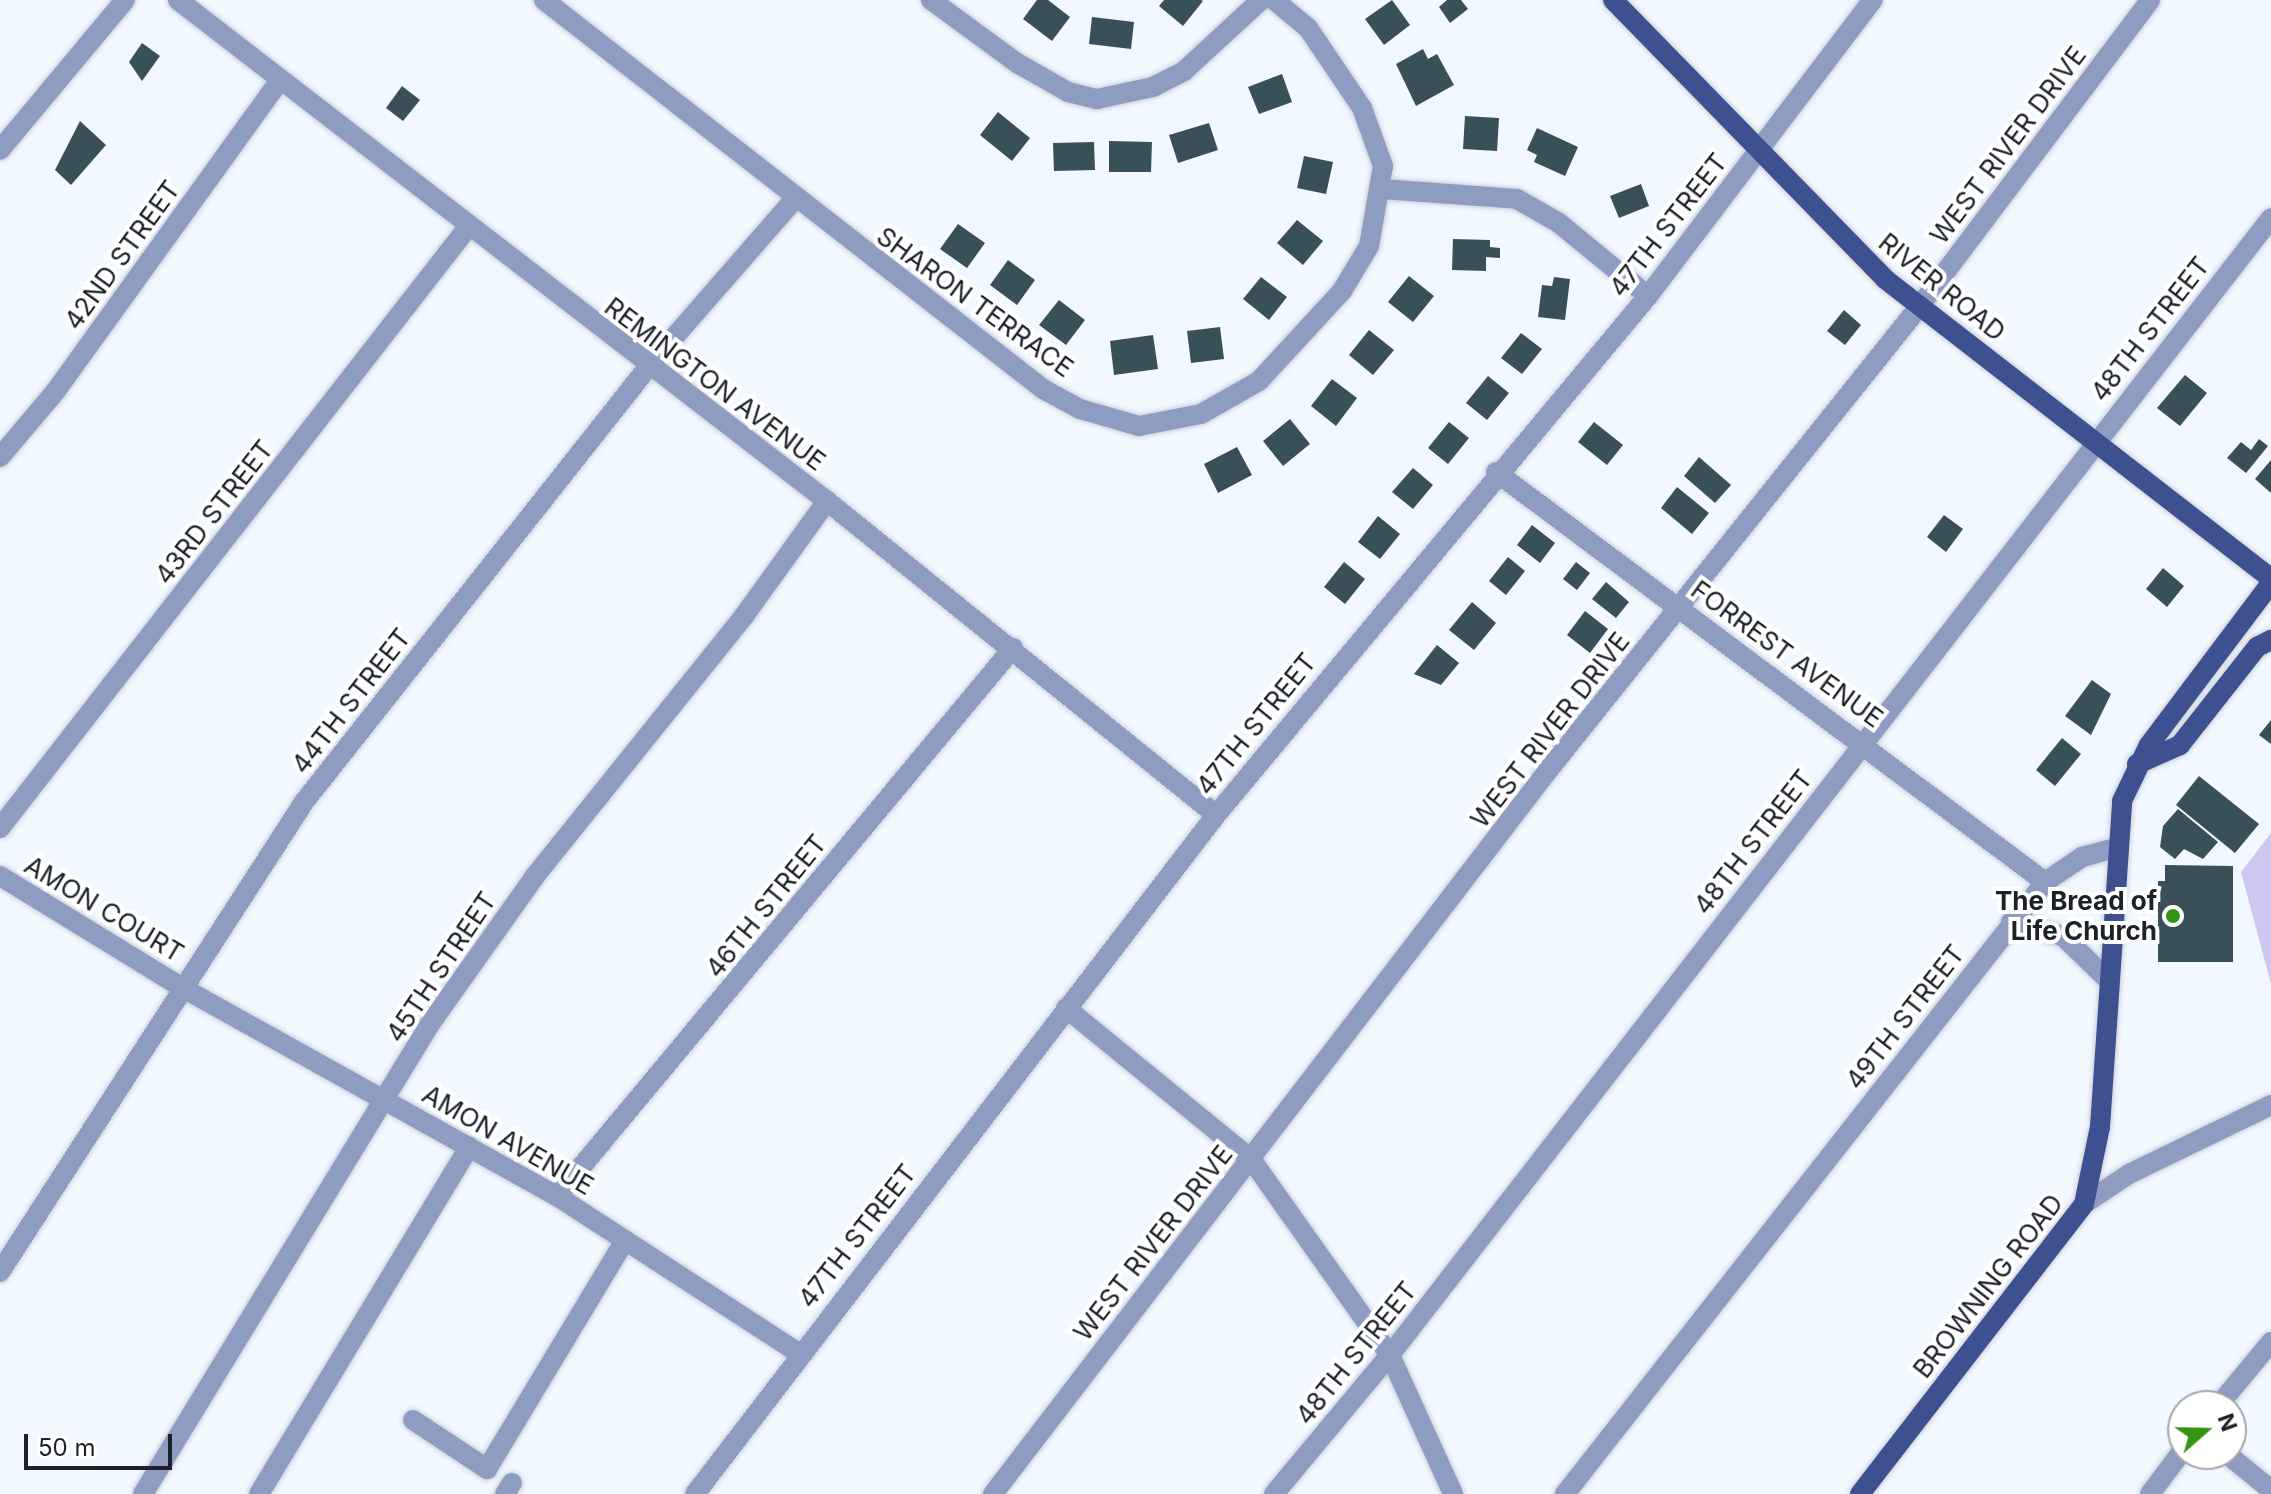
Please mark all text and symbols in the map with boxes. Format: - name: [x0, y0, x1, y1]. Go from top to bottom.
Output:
- street label: WEST RIVER DRIVE: [1924, 40, 2092, 250]
- street label: 47TH STREET: [1602, 147, 1734, 303]
- street label: 42ND STREET: [57, 174, 187, 336]
- street label: SHARON TERRACE: [871, 220, 1079, 384]
- street label: RIVER ROAD: [1872, 226, 2012, 348]
- street label: 48TH STREET: [2084, 251, 2216, 407]
- street label: REMINGTON AVENUE: [599, 291, 831, 477]
- street label: 43RD STREET: [148, 434, 280, 590]
- street label: FORREST AVENUE: [1685, 574, 1889, 734]
- street label: 44TH STREET: [285, 622, 417, 780]
- street label: WEST RIVER DRIVE: [1464, 626, 1636, 834]
- street label: 47TH STREET: [1189, 647, 1323, 801]
- street label: 48TH STREET: [1687, 764, 1819, 920]
- street label: 46TH STREET: [699, 828, 833, 984]
- street label: AMON COURT: [19, 849, 189, 969]
- place label: The Bread of Life Church: [1995, 885, 2157, 946]
- street label: 45TH STREET: [379, 886, 503, 1048]
- marker: The Bread of Life Church: [2164, 907, 2182, 925]
- street label: 49TH STREET: [1839, 939, 1971, 1095]
- street label: AMON AVENUE: [417, 1078, 599, 1202]
- street label: WEST RIVER DRIVE: [1067, 1139, 1239, 1347]
- street label: 47TH STREET: [791, 1158, 923, 1314]
- street label: BROWNING ROAD: [1907, 1188, 2069, 1384]
- street label: 48TH STREET: [1289, 1275, 1423, 1431]
- north arrow: [2167, 1390, 2247, 1470]
- text: N: [2213, 1410, 2243, 1435]
- scale bar: [28, 1418, 176, 1468]
- text: 50 m: [38, 1433, 96, 1462]

